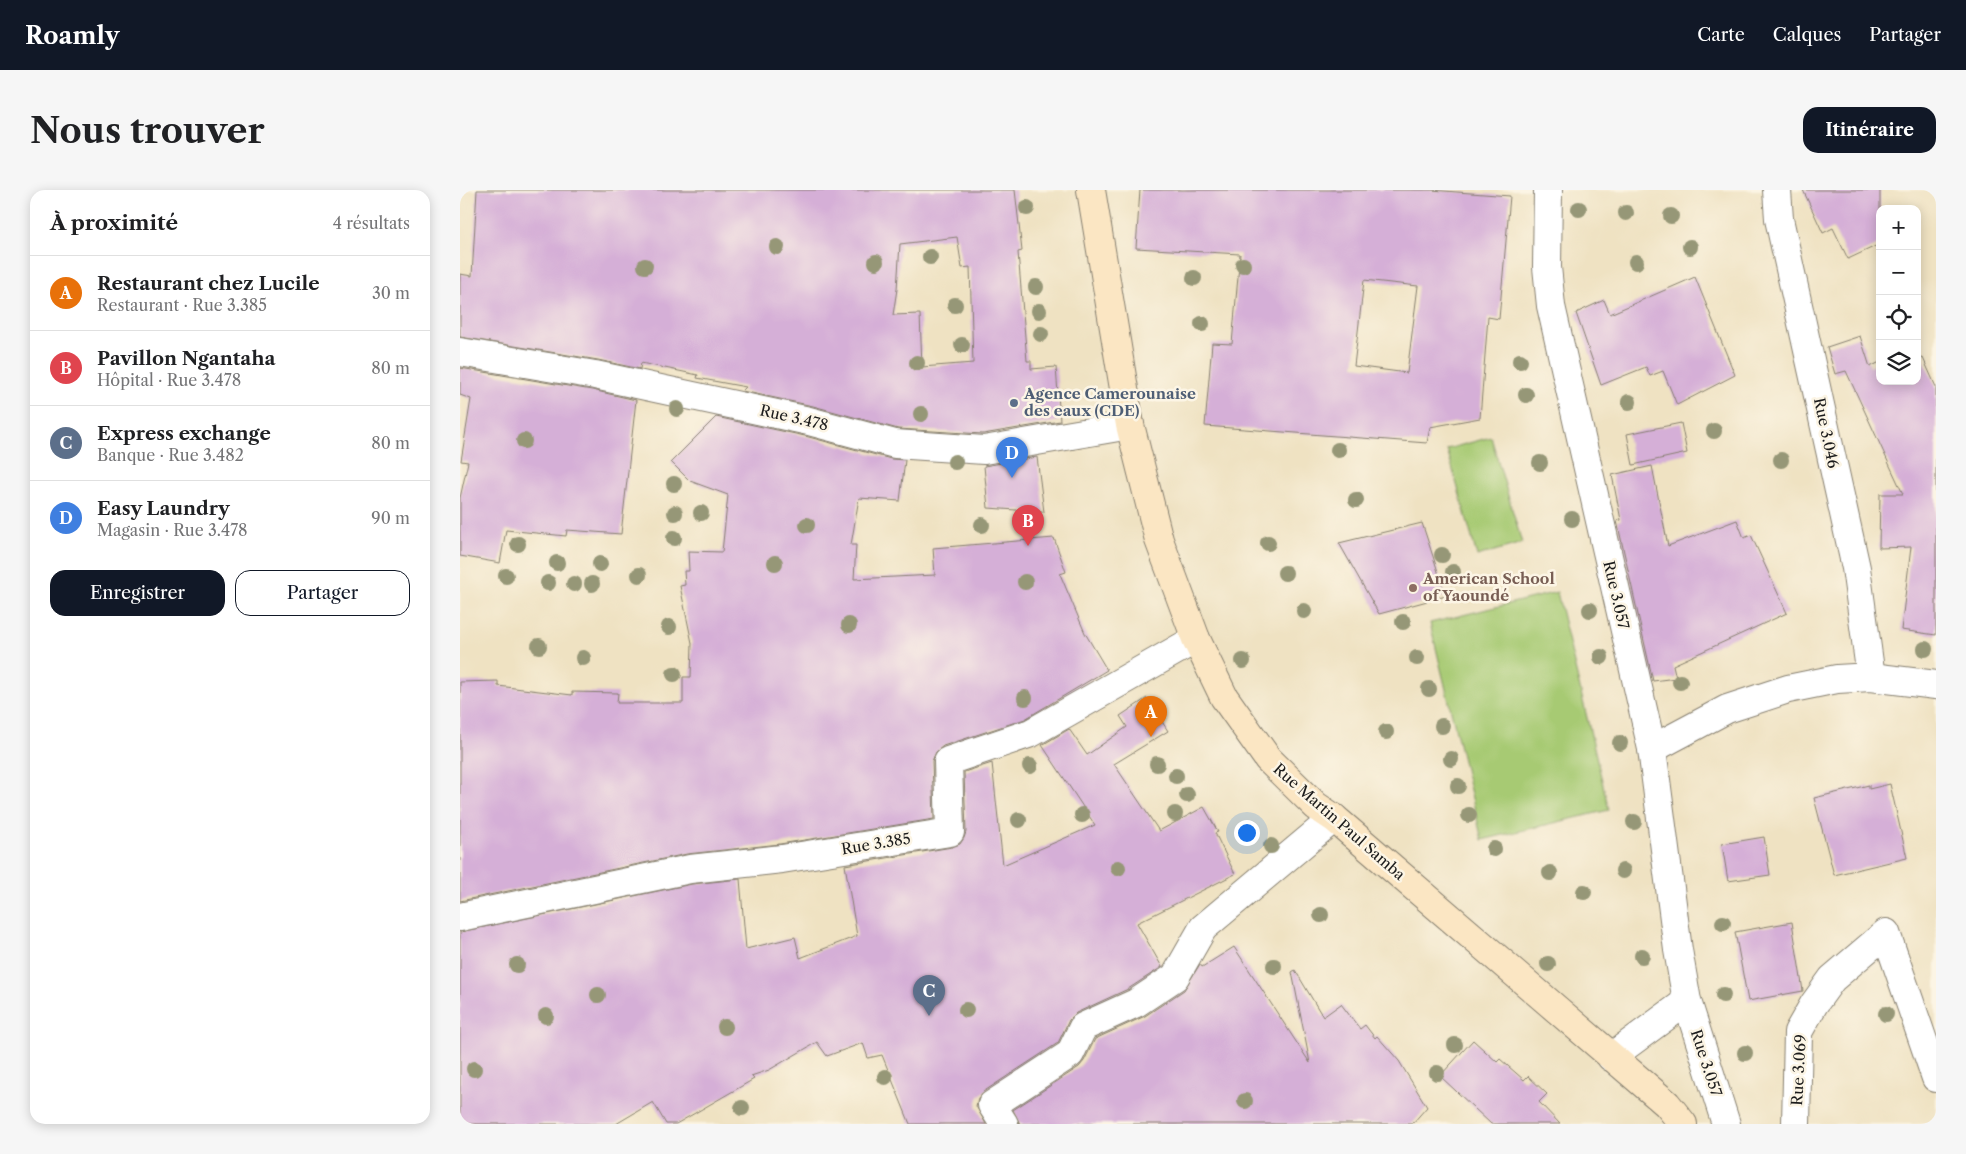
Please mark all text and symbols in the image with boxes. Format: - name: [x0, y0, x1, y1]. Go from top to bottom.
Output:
- text: Roamly: [25, 21, 119, 50]
- text: Carte: [1697, 24, 1745, 46]
- text: Calques: [1773, 24, 1841, 46]
- text: Partager: [1869, 24, 1941, 46]
- button: Itinéraire: [1803, 107, 1936, 153]
- text: Nous trouver: [30, 109, 265, 152]
- map controls: [1876, 205, 1921, 385]
- button: +: [1876, 205, 1921, 250]
- text: À proximité: [50, 210, 178, 235]
- text: 4 résultats: [333, 213, 410, 233]
- button: −: [1876, 250, 1921, 295]
- text: Restaurant chez Lucile: [97, 272, 320, 295]
- text: A: [60, 283, 72, 303]
- text: 30 m: [372, 283, 410, 303]
- text: Restaurant · Rue 3.385: [97, 295, 267, 315]
- button: locate: [1876, 295, 1921, 340]
- button: layers: [1876, 340, 1921, 385]
- text: Pavillon Ngantaha: [97, 347, 275, 370]
- text: B: [60, 358, 72, 378]
- text: 80 m: [371, 358, 410, 378]
- text: Hôpital · Rue 3.478: [97, 370, 241, 390]
- place label: Agence Camerounaise des eaux (CDE): [1023, 384, 1196, 420]
- street label: Rue 3.046: [1810, 396, 1843, 470]
- marker: Agence Camerounaise des eaux (CDE): [1008, 397, 1020, 409]
- street label: Rue 3.478: [758, 400, 830, 435]
- text: Express exchange: [97, 422, 271, 445]
- text: C: [60, 433, 72, 453]
- text: 80 m: [371, 433, 410, 453]
- pin: D: [996, 437, 1028, 478]
- text: Banque · Rue 3.482: [97, 445, 244, 465]
- text: Easy Laundry: [97, 497, 230, 520]
- pin: B: [1012, 505, 1044, 546]
- text: D: [59, 508, 73, 528]
- text: 90 m: [371, 508, 410, 528]
- text: Magasin · Rue 3.478: [97, 520, 248, 540]
- street label: Rue 3.057: [1599, 559, 1634, 632]
- place label: American School of Yaoundé: [1422, 569, 1555, 605]
- button: Enregistrer: [50, 570, 225, 616]
- button: Partager: [235, 570, 410, 616]
- marker: American School of Yaoundé: [1407, 582, 1419, 594]
- pin: A: [1135, 696, 1167, 737]
- street label: Rue Martin Paul Samba: [1270, 759, 1409, 884]
- your location: [1234, 820, 1260, 846]
- street label: Rue 3.385: [840, 829, 912, 858]
- pin: C: [913, 975, 945, 1016]
- street label: Rue 3.057: [1687, 1027, 1726, 1099]
- street label: Rue 3.069: [1787, 1034, 1810, 1106]

